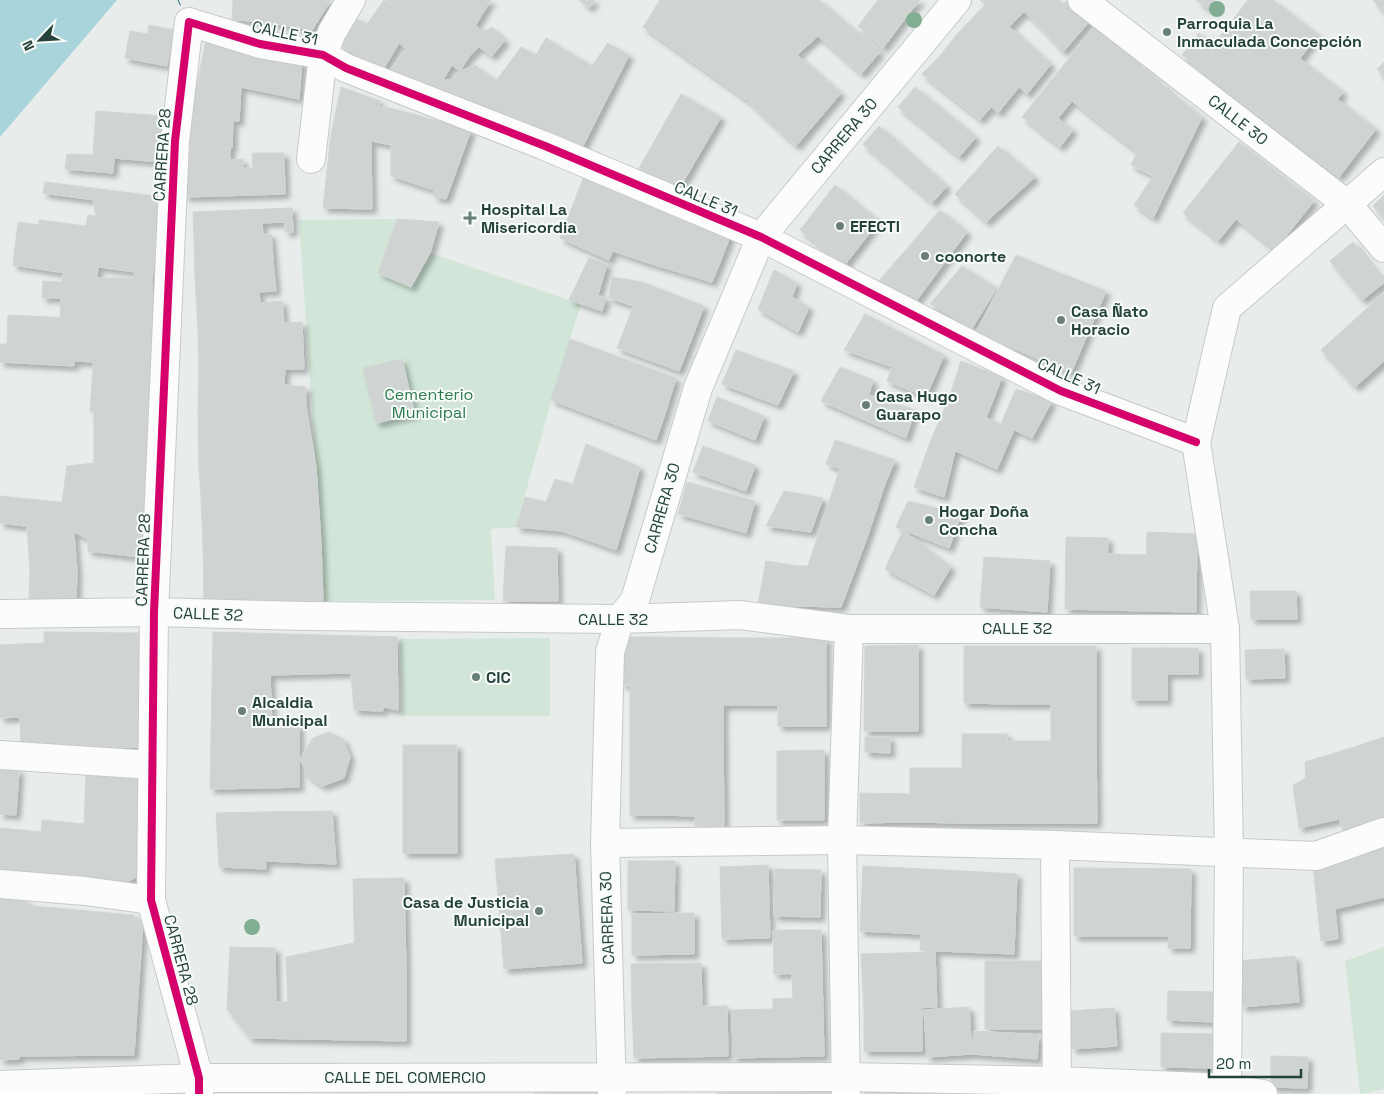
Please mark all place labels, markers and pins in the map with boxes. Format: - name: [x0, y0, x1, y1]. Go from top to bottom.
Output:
- place label: Parroquia La Inmaculada Concepción: [1177, 13, 1362, 52]
- marker: Parroquia La Inmaculada Concepción: [1161, 26, 1173, 38]
- place label: Hospital La Misericordia: [481, 199, 577, 238]
- marker: Hospital La Misericordia: [463, 211, 477, 225]
- place label: EFECTI: [850, 216, 900, 237]
- marker: EFECTI: [834, 220, 846, 232]
- place label: coonorte: [935, 246, 1006, 267]
- marker: coonorte: [919, 250, 931, 262]
- place label: Casa Ñato Horacio: [1071, 301, 1149, 340]
- marker: Casa Ñato Horacio: [1055, 314, 1067, 326]
- place label: Casa Hugo Guarapo: [876, 386, 958, 425]
- marker: Casa Hugo Guarapo: [860, 399, 872, 411]
- place label: Hogar Doña Concha: [939, 501, 1029, 540]
- marker: Hogar Doña Concha: [923, 514, 935, 526]
- place label: CIC: [486, 667, 511, 688]
- marker: CIC: [470, 671, 482, 683]
- place label: Alcaldia Municipal: [252, 692, 327, 731]
- marker: Alcaldia Municipal: [236, 705, 248, 717]
- place label: Casa de Justicia Municipal: [403, 892, 529, 931]
- marker: Casa de Justicia Municipal: [533, 905, 545, 917]

